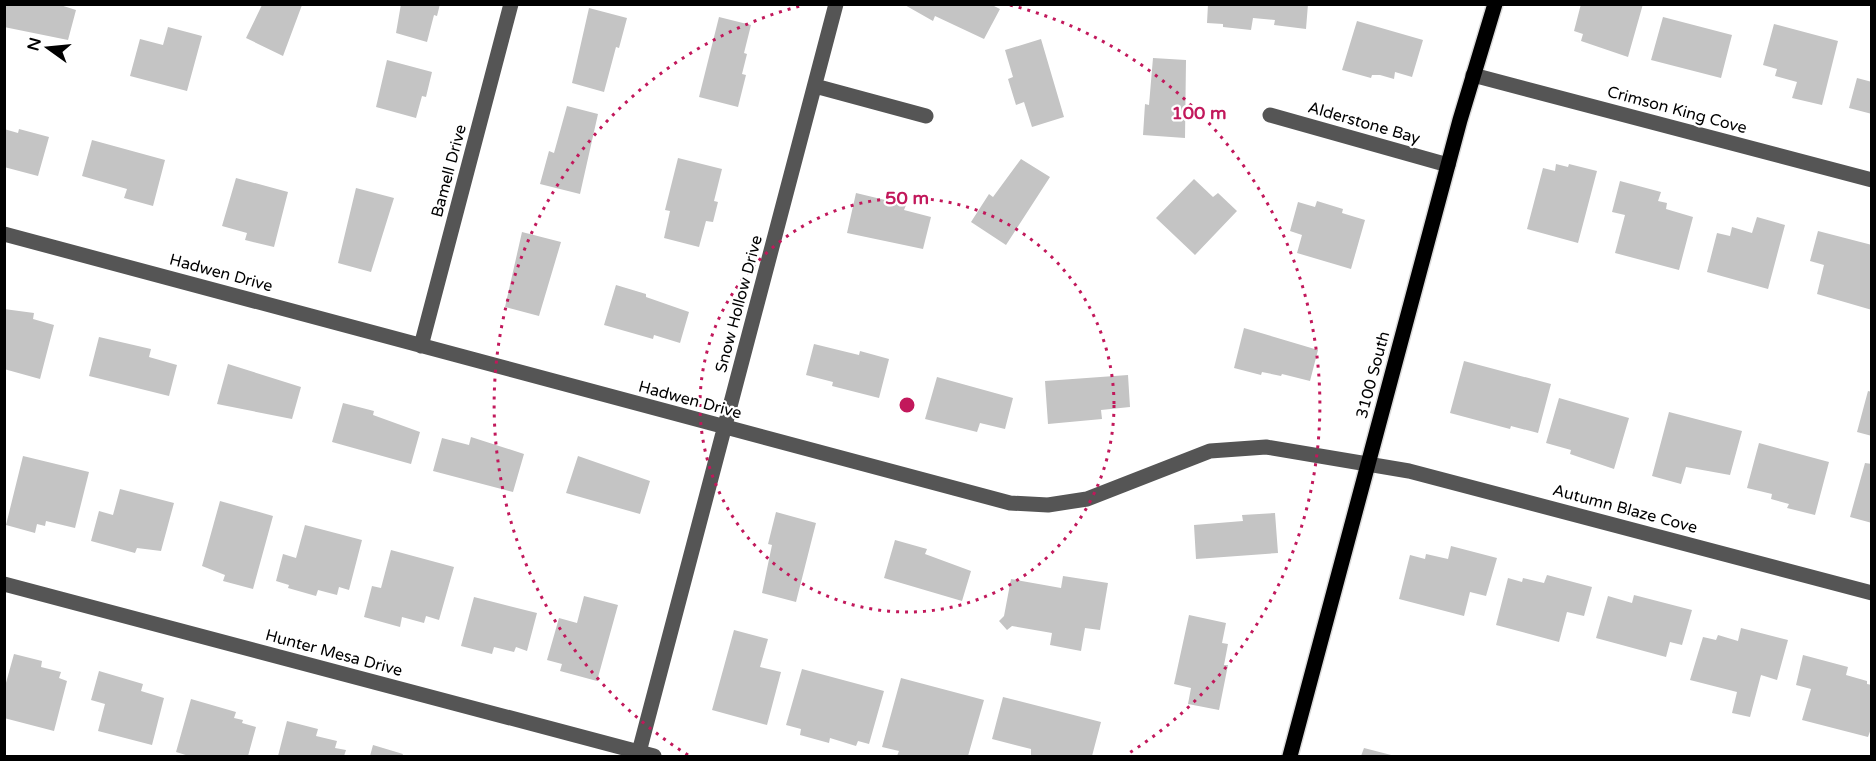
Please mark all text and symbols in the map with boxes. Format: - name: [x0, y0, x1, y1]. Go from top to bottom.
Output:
- north arrow: [18, 18, 78, 78]
- text: N: [23, 36, 46, 53]
- street label: Crimson King Cove: [1605, 82, 1749, 138]
- street label: Alderstone Bay: [1306, 97, 1423, 149]
- text: 100 m: [1171, 102, 1227, 124]
- street label: Bamell Drive: [427, 122, 471, 220]
- text: 50 m: [885, 187, 929, 209]
- street label: Snow Hollow Drive: [711, 233, 767, 375]
- street label: Hadwen Drive: [167, 250, 275, 296]
- street label: 3100 South: [1352, 329, 1394, 421]
- street label: Hadwen Drive: [636, 377, 744, 423]
- centre of rings: [897, 395, 917, 415]
- street label: Autumn Blaze Cove: [1550, 480, 1700, 538]
- street label: Hunter Mesa Drive: [263, 625, 405, 681]

